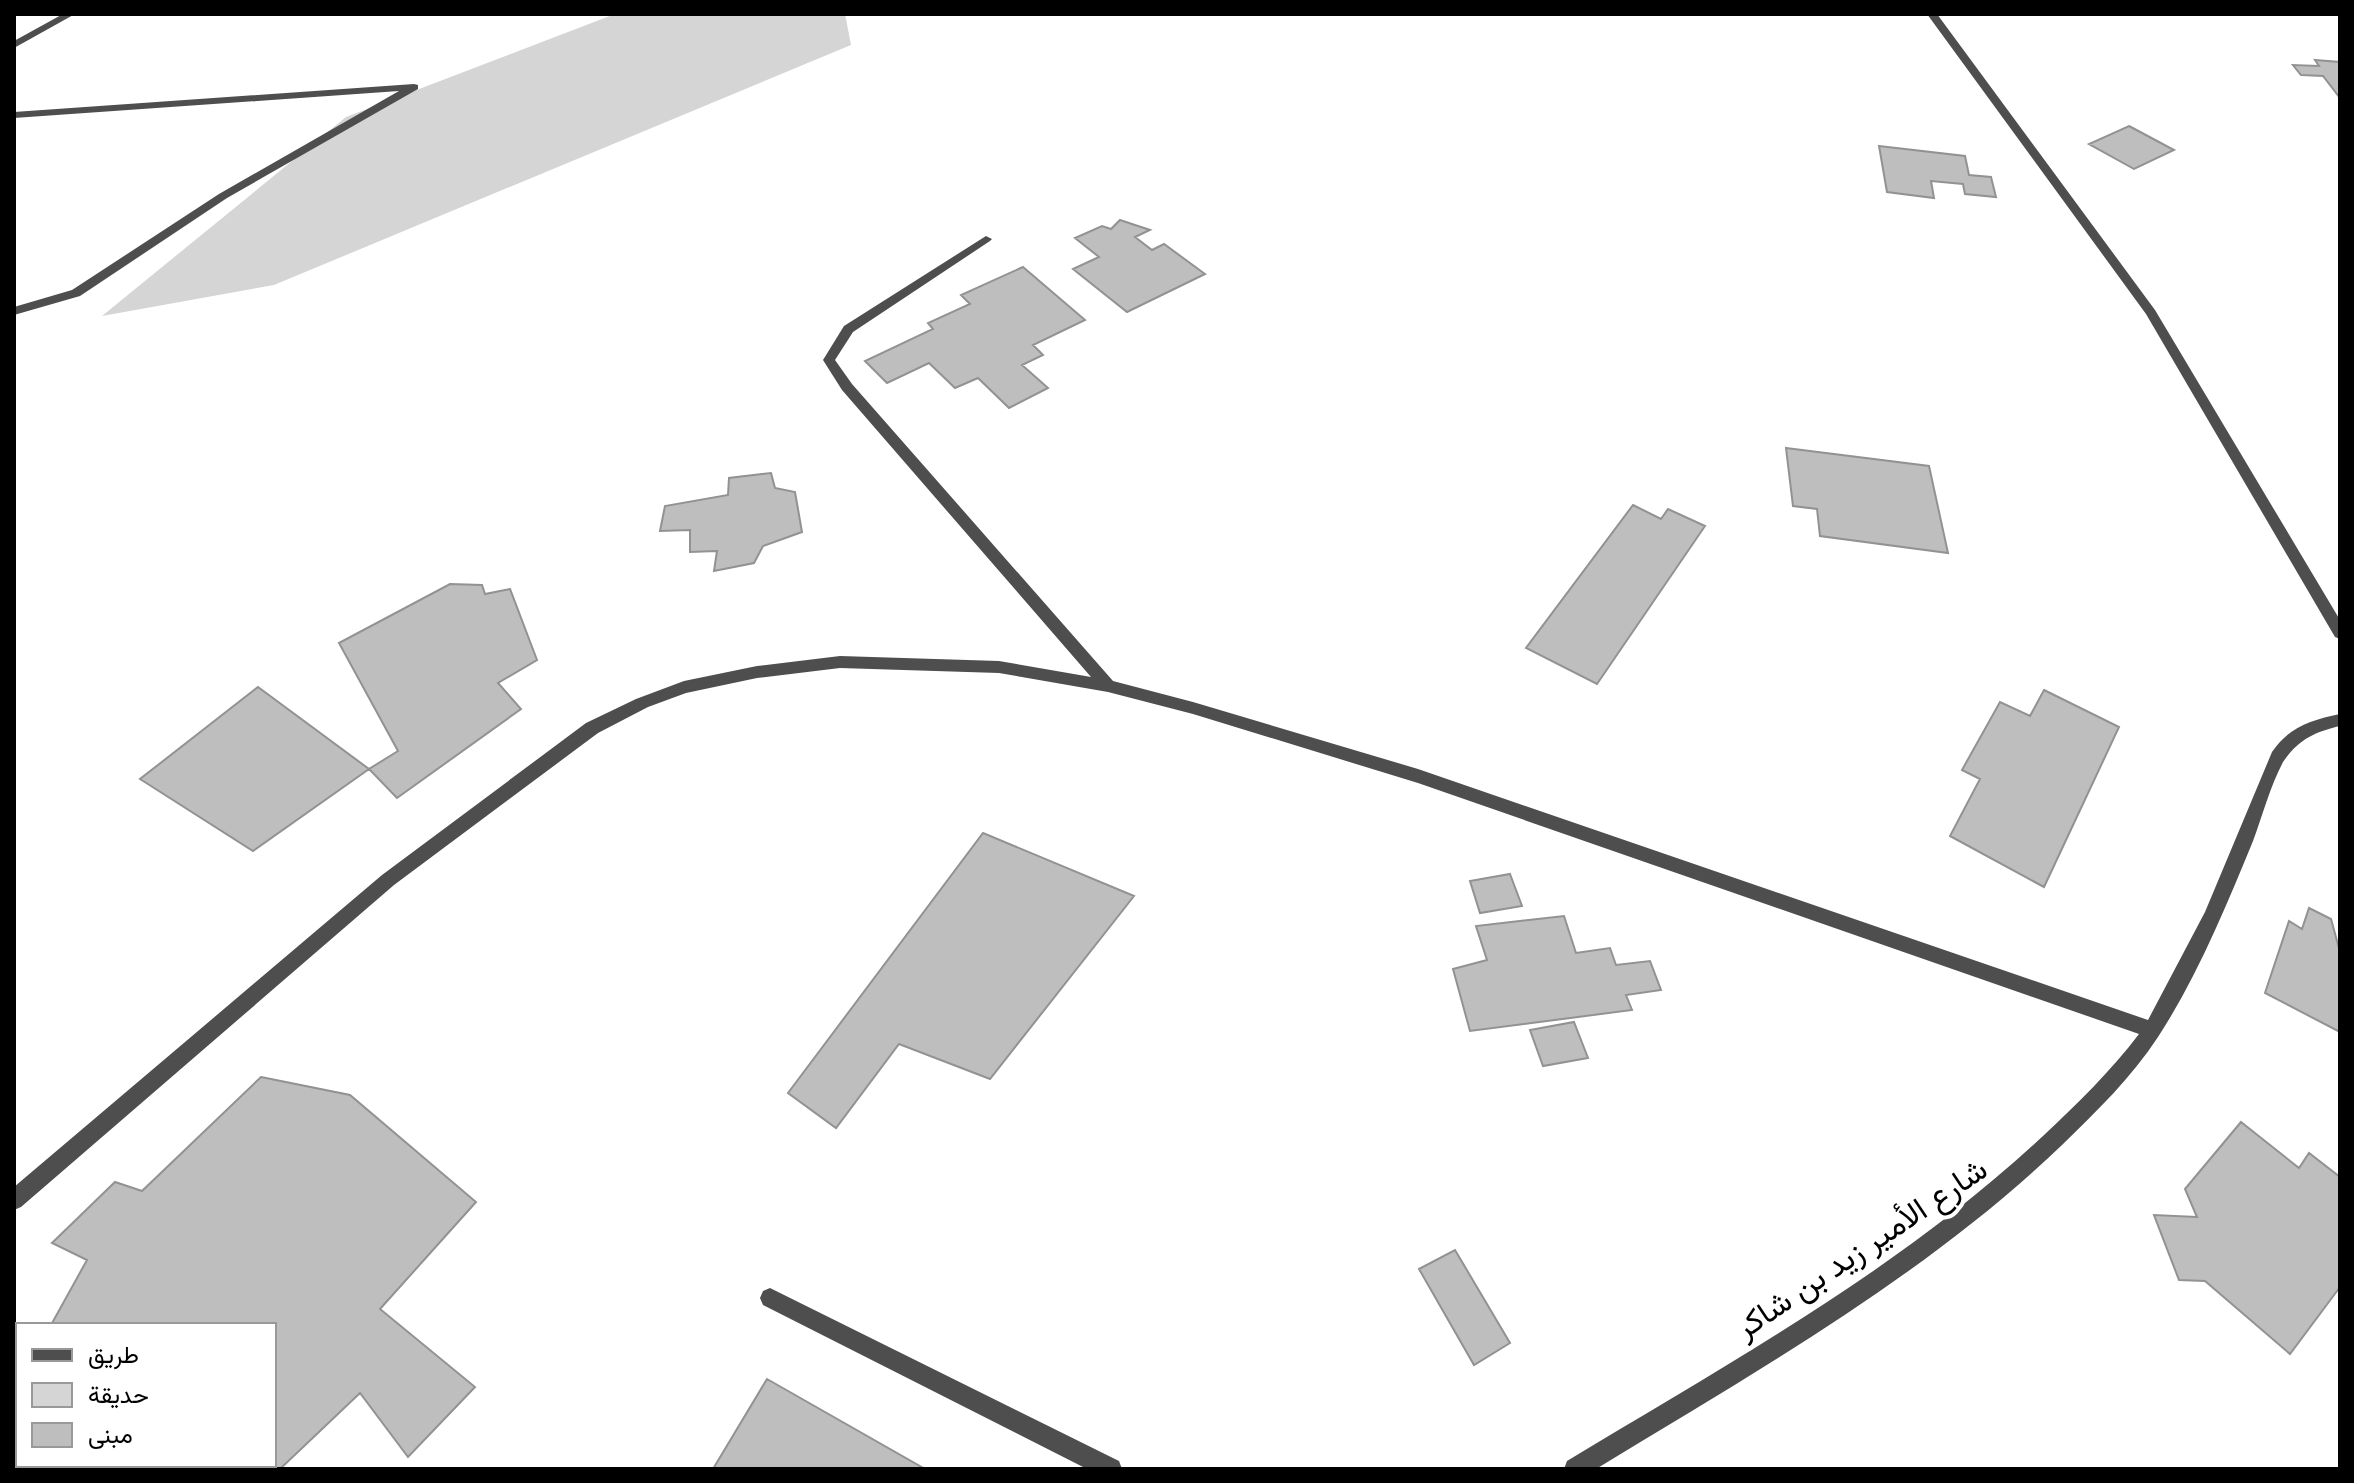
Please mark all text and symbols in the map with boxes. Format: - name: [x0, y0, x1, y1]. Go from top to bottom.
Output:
- street label: شارع الأمير زيد بن شاكر: [1726, 1149, 1996, 1349]
- legend: [16, 1323, 276, 1467]
- text: طريق: [88, 1339, 139, 1370]
- text: حديقة: [88, 1379, 149, 1410]
- text: مبنى: [88, 1419, 133, 1450]

